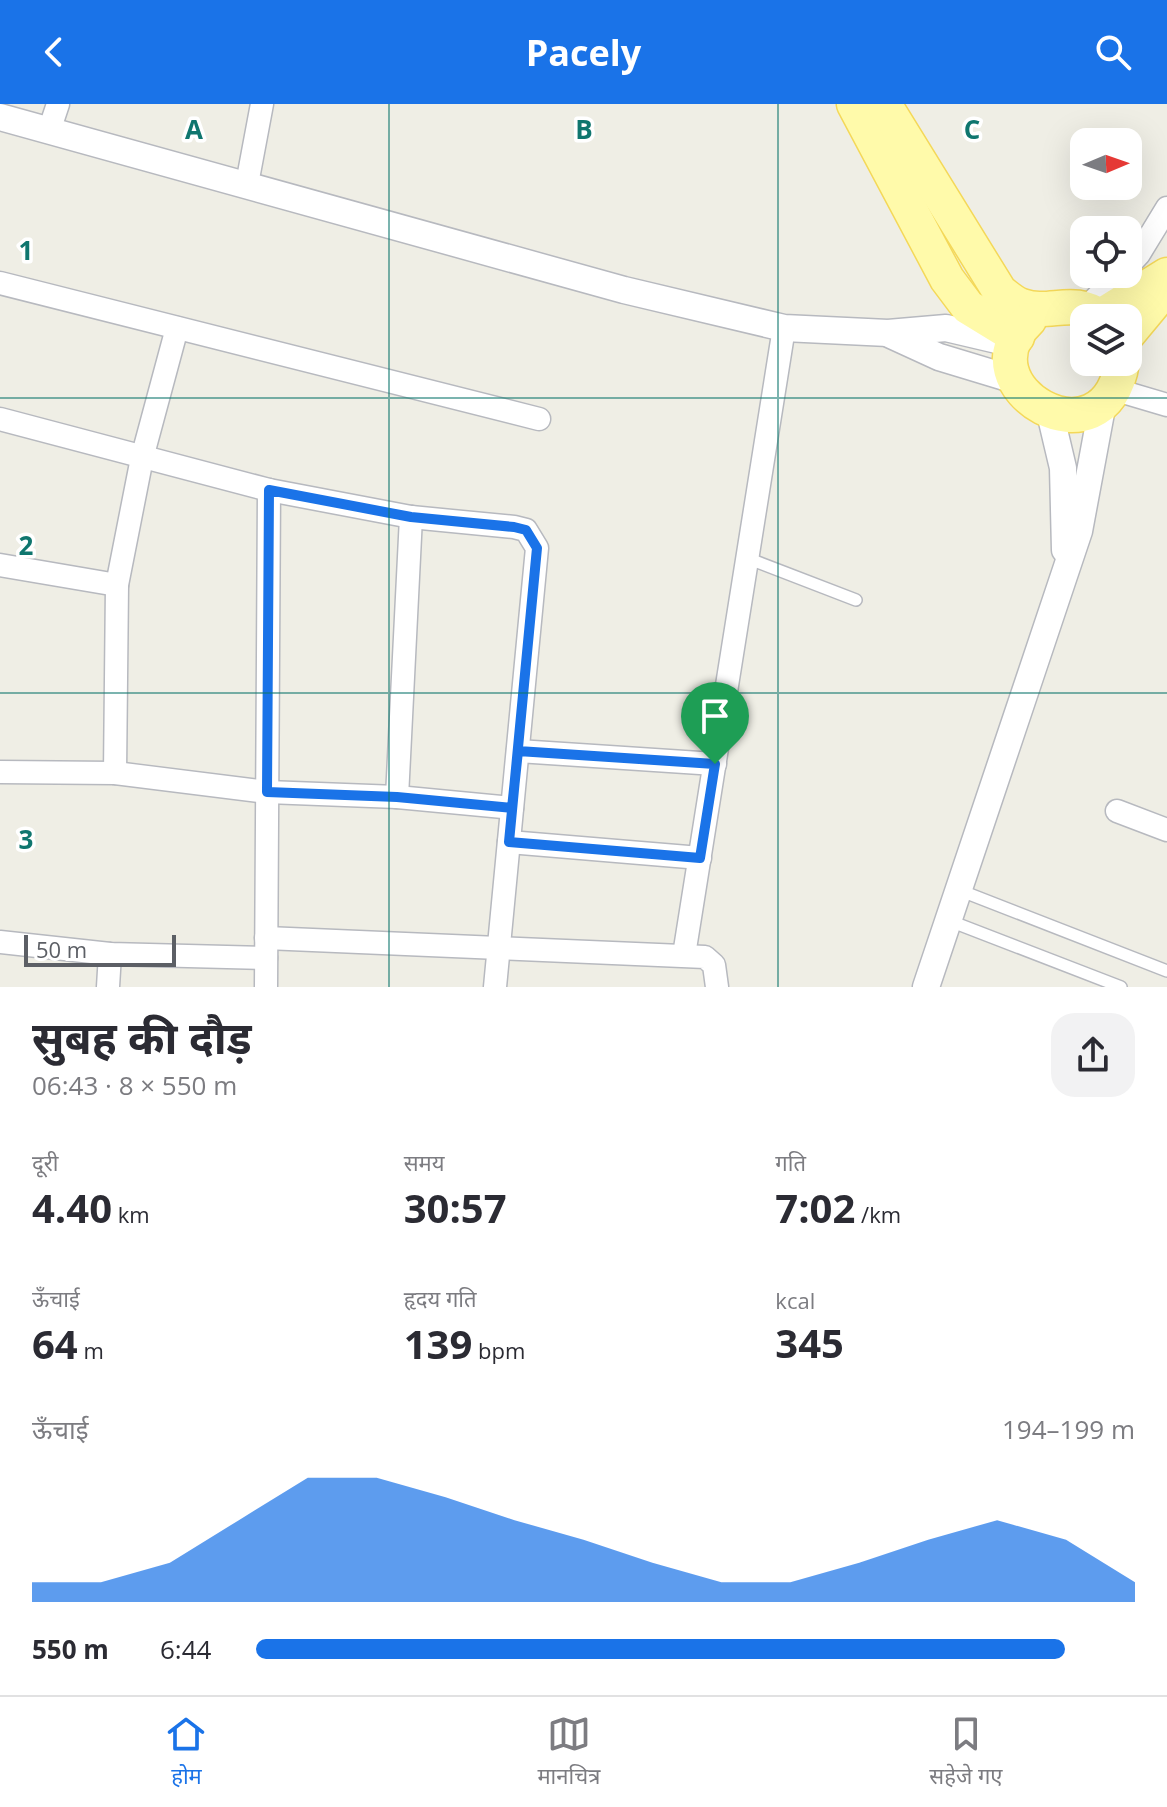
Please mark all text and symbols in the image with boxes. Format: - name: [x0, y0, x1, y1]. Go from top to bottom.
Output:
- text: Pacely: [526, 28, 641, 77]
- icon: back: [32, 30, 76, 74]
- icon: search: [1091, 30, 1135, 74]
- text: A: [185, 111, 203, 147]
- text: B: [575, 111, 593, 147]
- text: C: [964, 111, 980, 147]
- north arrow: [1070, 128, 1142, 200]
- map controls: [1070, 128, 1142, 376]
- button: locate: [1070, 216, 1142, 288]
- text: 1: [19, 232, 33, 268]
- button: layers: [1070, 304, 1142, 376]
- text: 2: [19, 527, 34, 563]
- pin: [681, 682, 749, 764]
- icon: arrive: [693, 694, 737, 738]
- text: 3: [19, 821, 33, 857]
- scale bar: [24, 931, 176, 967]
- text: 50 m: [36, 934, 87, 964]
- text: सुबह की दौड़: [32, 1007, 252, 1067]
- button: share: [1051, 1013, 1135, 1097]
- text: 06:43 · 8 × 550 m: [32, 1067, 237, 1103]
- text: दूरी: [32, 1147, 58, 1177]
- text: समय: [404, 1147, 444, 1177]
- text: गति: [775, 1147, 806, 1177]
- text: 4.40: [32, 1180, 112, 1235]
- text: 30:57: [404, 1180, 507, 1235]
- text: 7:02: [775, 1180, 855, 1235]
- text: km: [112, 1199, 150, 1229]
- text: /km: [855, 1199, 901, 1229]
- text: ऊँचाई: [32, 1283, 80, 1313]
- text: हृदय गति: [404, 1283, 477, 1313]
- text: kcal: [775, 1285, 815, 1315]
- text: 345: [775, 1315, 844, 1370]
- text: 64: [32, 1316, 78, 1371]
- text: 139: [404, 1316, 472, 1371]
- text: m: [78, 1335, 104, 1365]
- text: bpm: [472, 1335, 525, 1365]
- text: ऊँचाई: [32, 1411, 88, 1447]
- text: 194–199 m: [1002, 1411, 1135, 1447]
- text: 550 m: [32, 1631, 109, 1667]
- text: 6:44: [160, 1631, 211, 1667]
- tab: होम: [164, 1712, 208, 1793]
- tab: मानचित्र: [537, 1712, 600, 1793]
- tab: सहेजे गए: [929, 1712, 1003, 1793]

